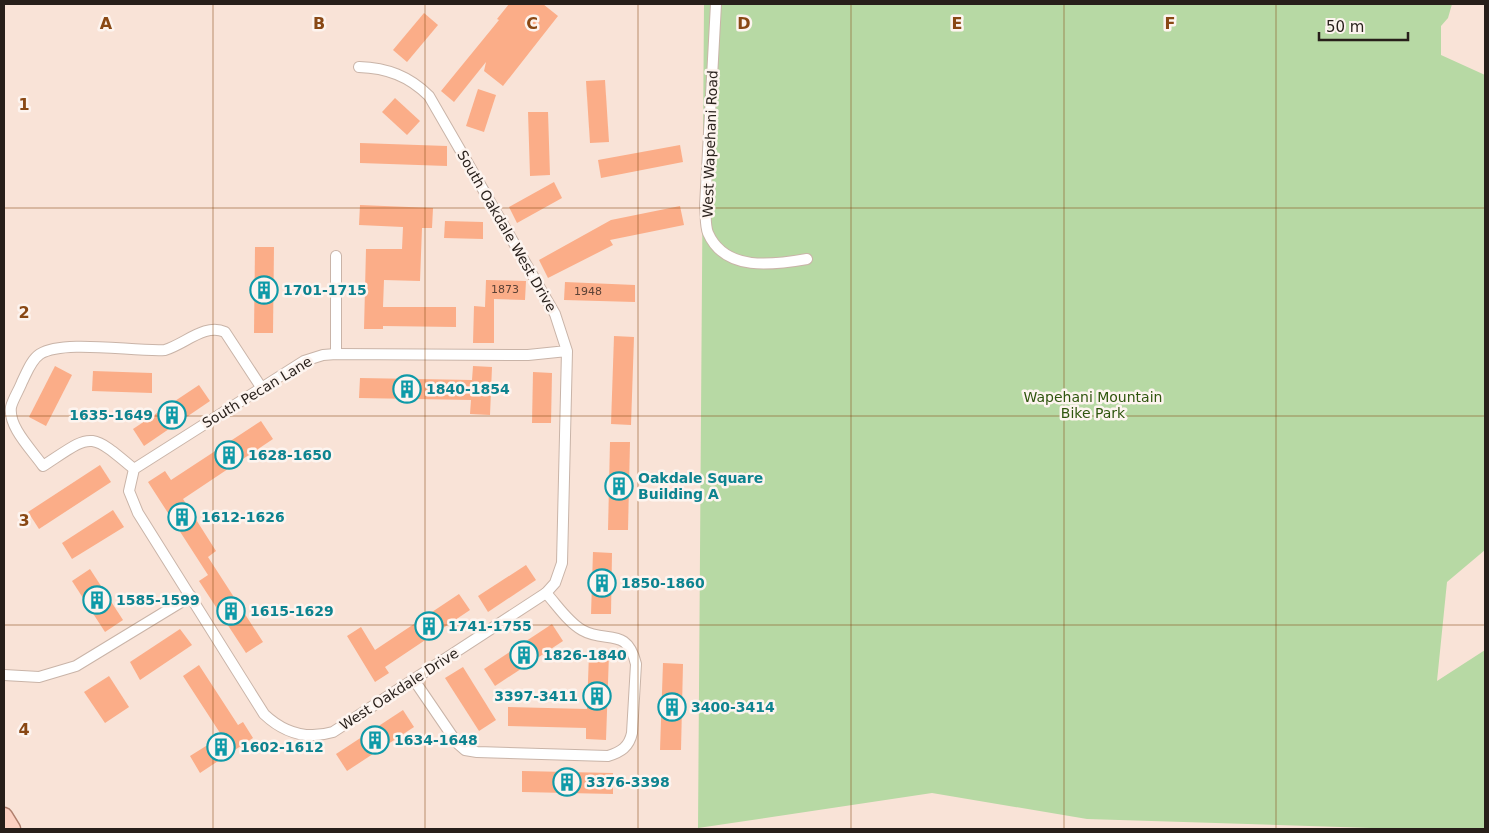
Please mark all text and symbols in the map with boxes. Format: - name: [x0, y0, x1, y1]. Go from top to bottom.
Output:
- scale bar: [1319, 10, 1408, 42]
- text: A: [100, 14, 113, 33]
- text: B: [313, 14, 325, 33]
- text: C: [526, 14, 538, 33]
- text: D: [737, 14, 751, 33]
- text: E: [952, 14, 962, 33]
- text: F: [1165, 14, 1175, 33]
- text: 50 m: [1326, 18, 1364, 36]
- street label: West Wapehani Road: [699, 70, 721, 218]
- text: 1: [18, 95, 30, 114]
- street label: South Oakdale West Drive: [454, 148, 560, 314]
- building icon: 1701-1715: [249, 275, 279, 305]
- place label: 1701-1715: [283, 282, 367, 298]
- house number: 1873: [491, 283, 519, 296]
- house number: 1948: [574, 285, 602, 298]
- text: 2: [18, 303, 30, 322]
- street label: South Pecan Lane: [199, 353, 315, 431]
- building icon: 1840-1854: [392, 374, 422, 404]
- place label: 1840-1854: [426, 381, 510, 397]
- park label: Wapehani Mountain Bike Park: [1024, 389, 1162, 421]
- building icon: 1635-1649: [157, 400, 187, 430]
- place label: 1635-1649: [69, 407, 153, 423]
- building icon: 1628-1650: [214, 440, 244, 470]
- place label: 1628-1650: [248, 447, 332, 463]
- place label: Oakdale Square Building A: [638, 470, 763, 502]
- building icon: Oakdale Square Building A: [604, 471, 634, 501]
- building icon: 1612-1626: [167, 502, 197, 532]
- place label: 1612-1626: [201, 509, 285, 525]
- text: 3: [18, 511, 30, 530]
- building icon: 1850-1860: [587, 568, 617, 598]
- place label: 1850-1860: [621, 575, 705, 591]
- building icon: 1585-1599: [82, 585, 112, 615]
- place label: 1585-1599: [116, 592, 200, 608]
- building icon: 1615-1629: [216, 596, 246, 626]
- place label: 1615-1629: [250, 603, 334, 619]
- building icon: 1741-1755: [414, 611, 444, 641]
- place label: 1741-1755: [448, 618, 532, 634]
- building icon: 1826-1840: [509, 640, 539, 670]
- street label: West Oakdale Drive: [337, 645, 461, 733]
- place label: 1826-1840: [543, 647, 627, 663]
- building icon: 3397-3411: [582, 681, 612, 711]
- place label: 3397-3411: [494, 688, 578, 704]
- building icon: 3400-3414: [657, 692, 687, 722]
- place label: 3400-3414: [691, 699, 775, 715]
- text: 4: [18, 720, 30, 739]
- building icon: 1634-1648: [360, 725, 390, 755]
- building icon: 1602-1612: [206, 732, 236, 762]
- place label: 1634-1648: [394, 732, 478, 748]
- place label: 1602-1612: [240, 739, 324, 755]
- building icon: 3376-3398: [552, 767, 582, 797]
- place label: 3376-3398: [586, 774, 670, 790]

